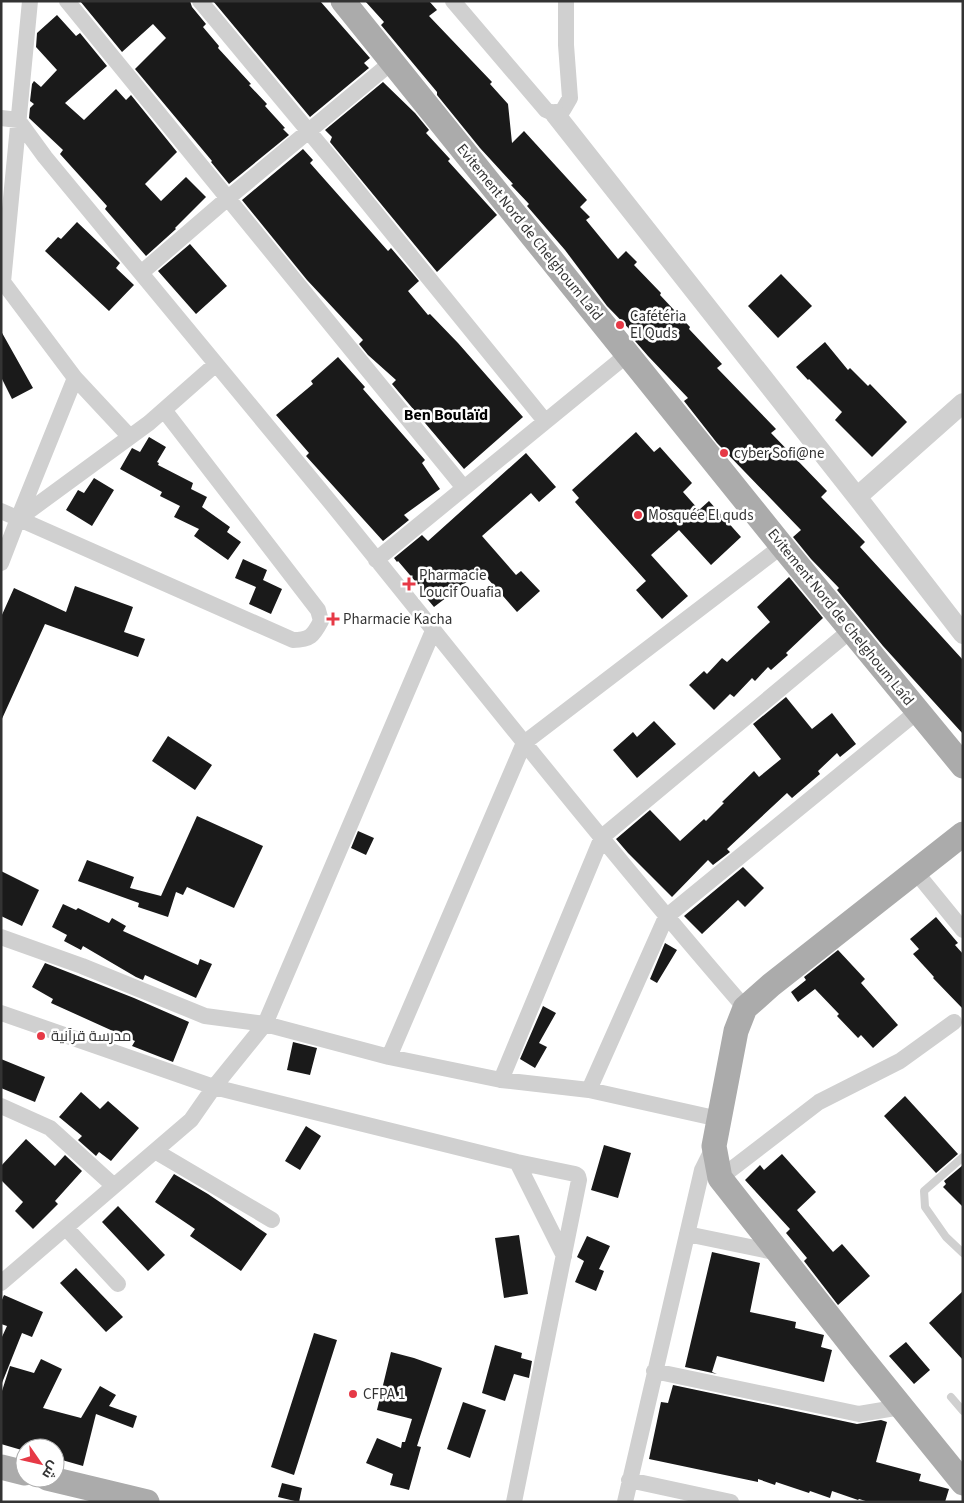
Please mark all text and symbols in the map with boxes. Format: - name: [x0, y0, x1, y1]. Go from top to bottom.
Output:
- street label: Evitement Nord de Chelghoum Laîd: [452, 139, 608, 325]
- place label: Cafétéria El Quds: [630, 306, 686, 344]
- marker: Cafétéria El Quds: [614, 319, 626, 331]
- district label: Ben Boulaïd: [404, 404, 488, 426]
- place label: cyber Sofi@ne: [734, 443, 824, 464]
- marker: cyber Sofi@ne: [718, 447, 730, 459]
- place label: Mosquée El quds: [648, 505, 753, 526]
- marker: Mosquée El quds: [632, 509, 644, 521]
- street label: Evitement Nord de Chelghoum Laîd: [763, 524, 919, 710]
- place label: Pharmacie Loucif Ouafia: [419, 565, 502, 603]
- marker: Pharmacie Loucif Ouafia: [403, 578, 415, 590]
- place label: Pharmacie Kacha: [343, 609, 452, 630]
- marker: Pharmacie Kacha: [327, 613, 339, 625]
- place label: مدرسة قرآنية: [51, 1026, 131, 1047]
- marker: مدرسة قرآنية: [35, 1030, 47, 1042]
- place label: CFPA 1: [363, 1384, 405, 1405]
- marker: CFPA 1: [347, 1388, 359, 1400]
- north arrow: [15, 1438, 65, 1488]
- text: ش: [37, 1457, 63, 1483]

